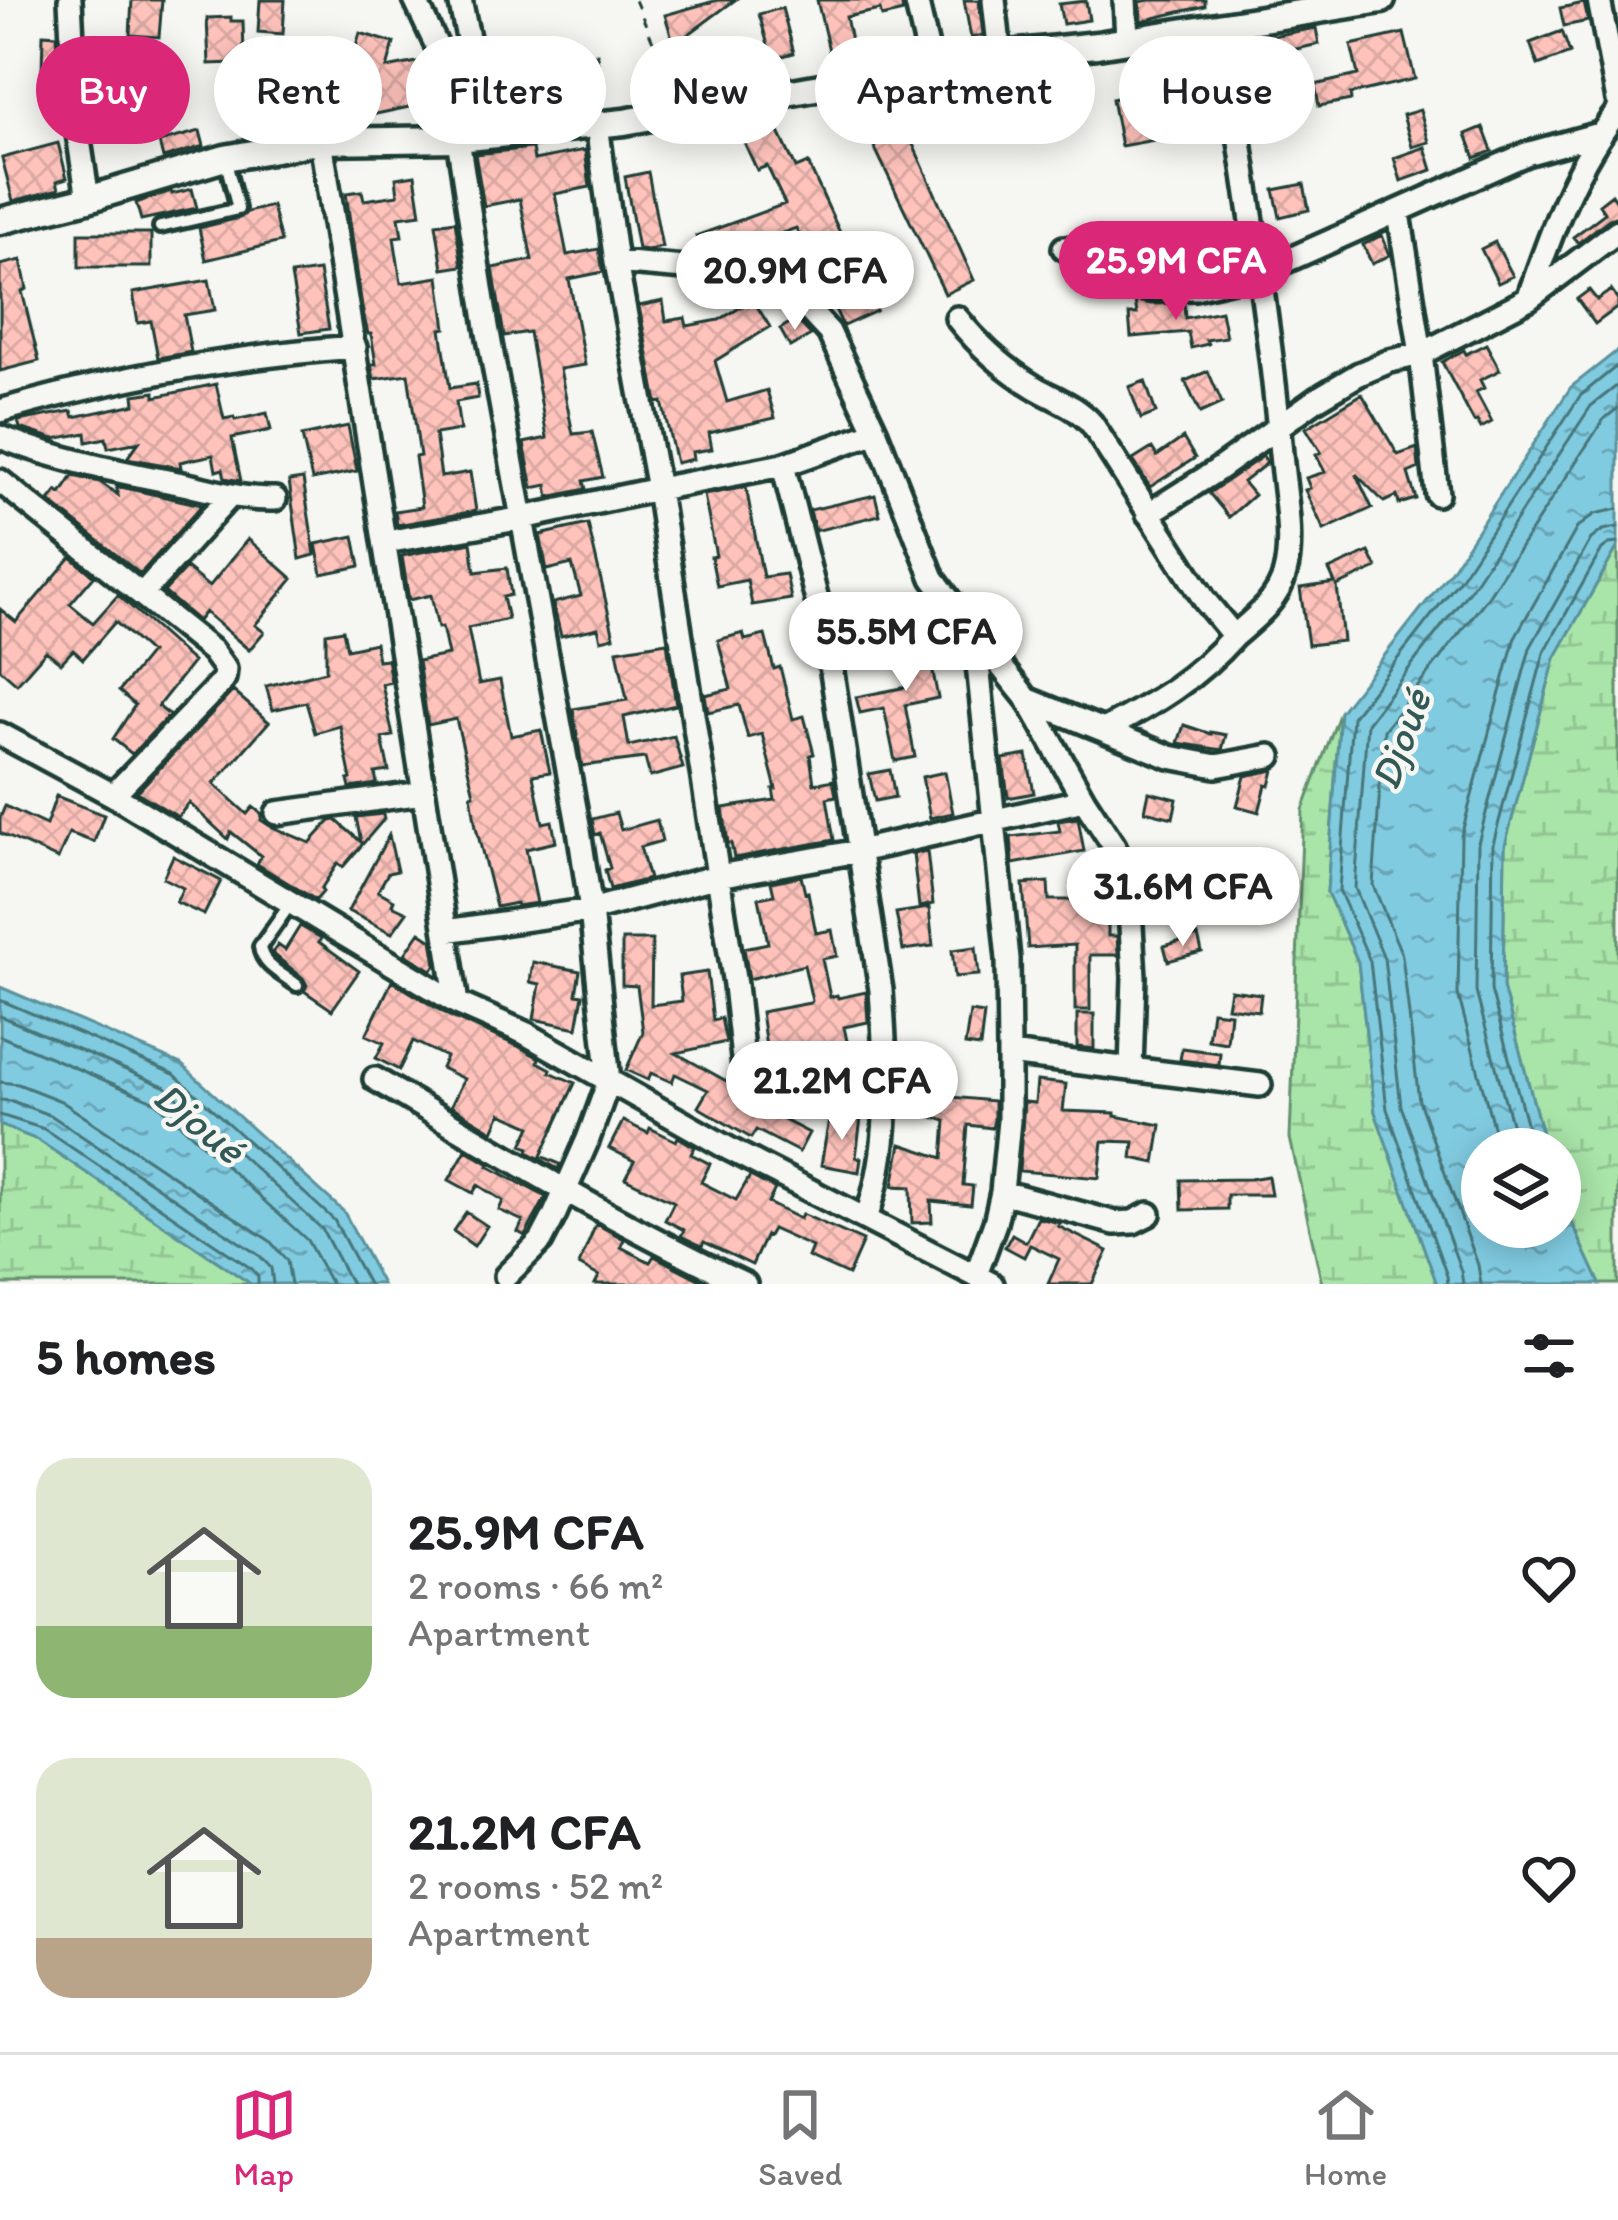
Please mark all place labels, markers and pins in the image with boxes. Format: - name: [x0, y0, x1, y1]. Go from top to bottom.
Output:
- pin: 25.9M CFA: [1039, 221, 1313, 323]
- pin: 20.9M CFA: [658, 231, 932, 333]
- pin: 55.5M CFA: [769, 592, 1043, 694]
- pin: 31.6M CFA: [1046, 847, 1320, 949]
- pin: 21.2M CFA: [705, 1041, 979, 1143]

